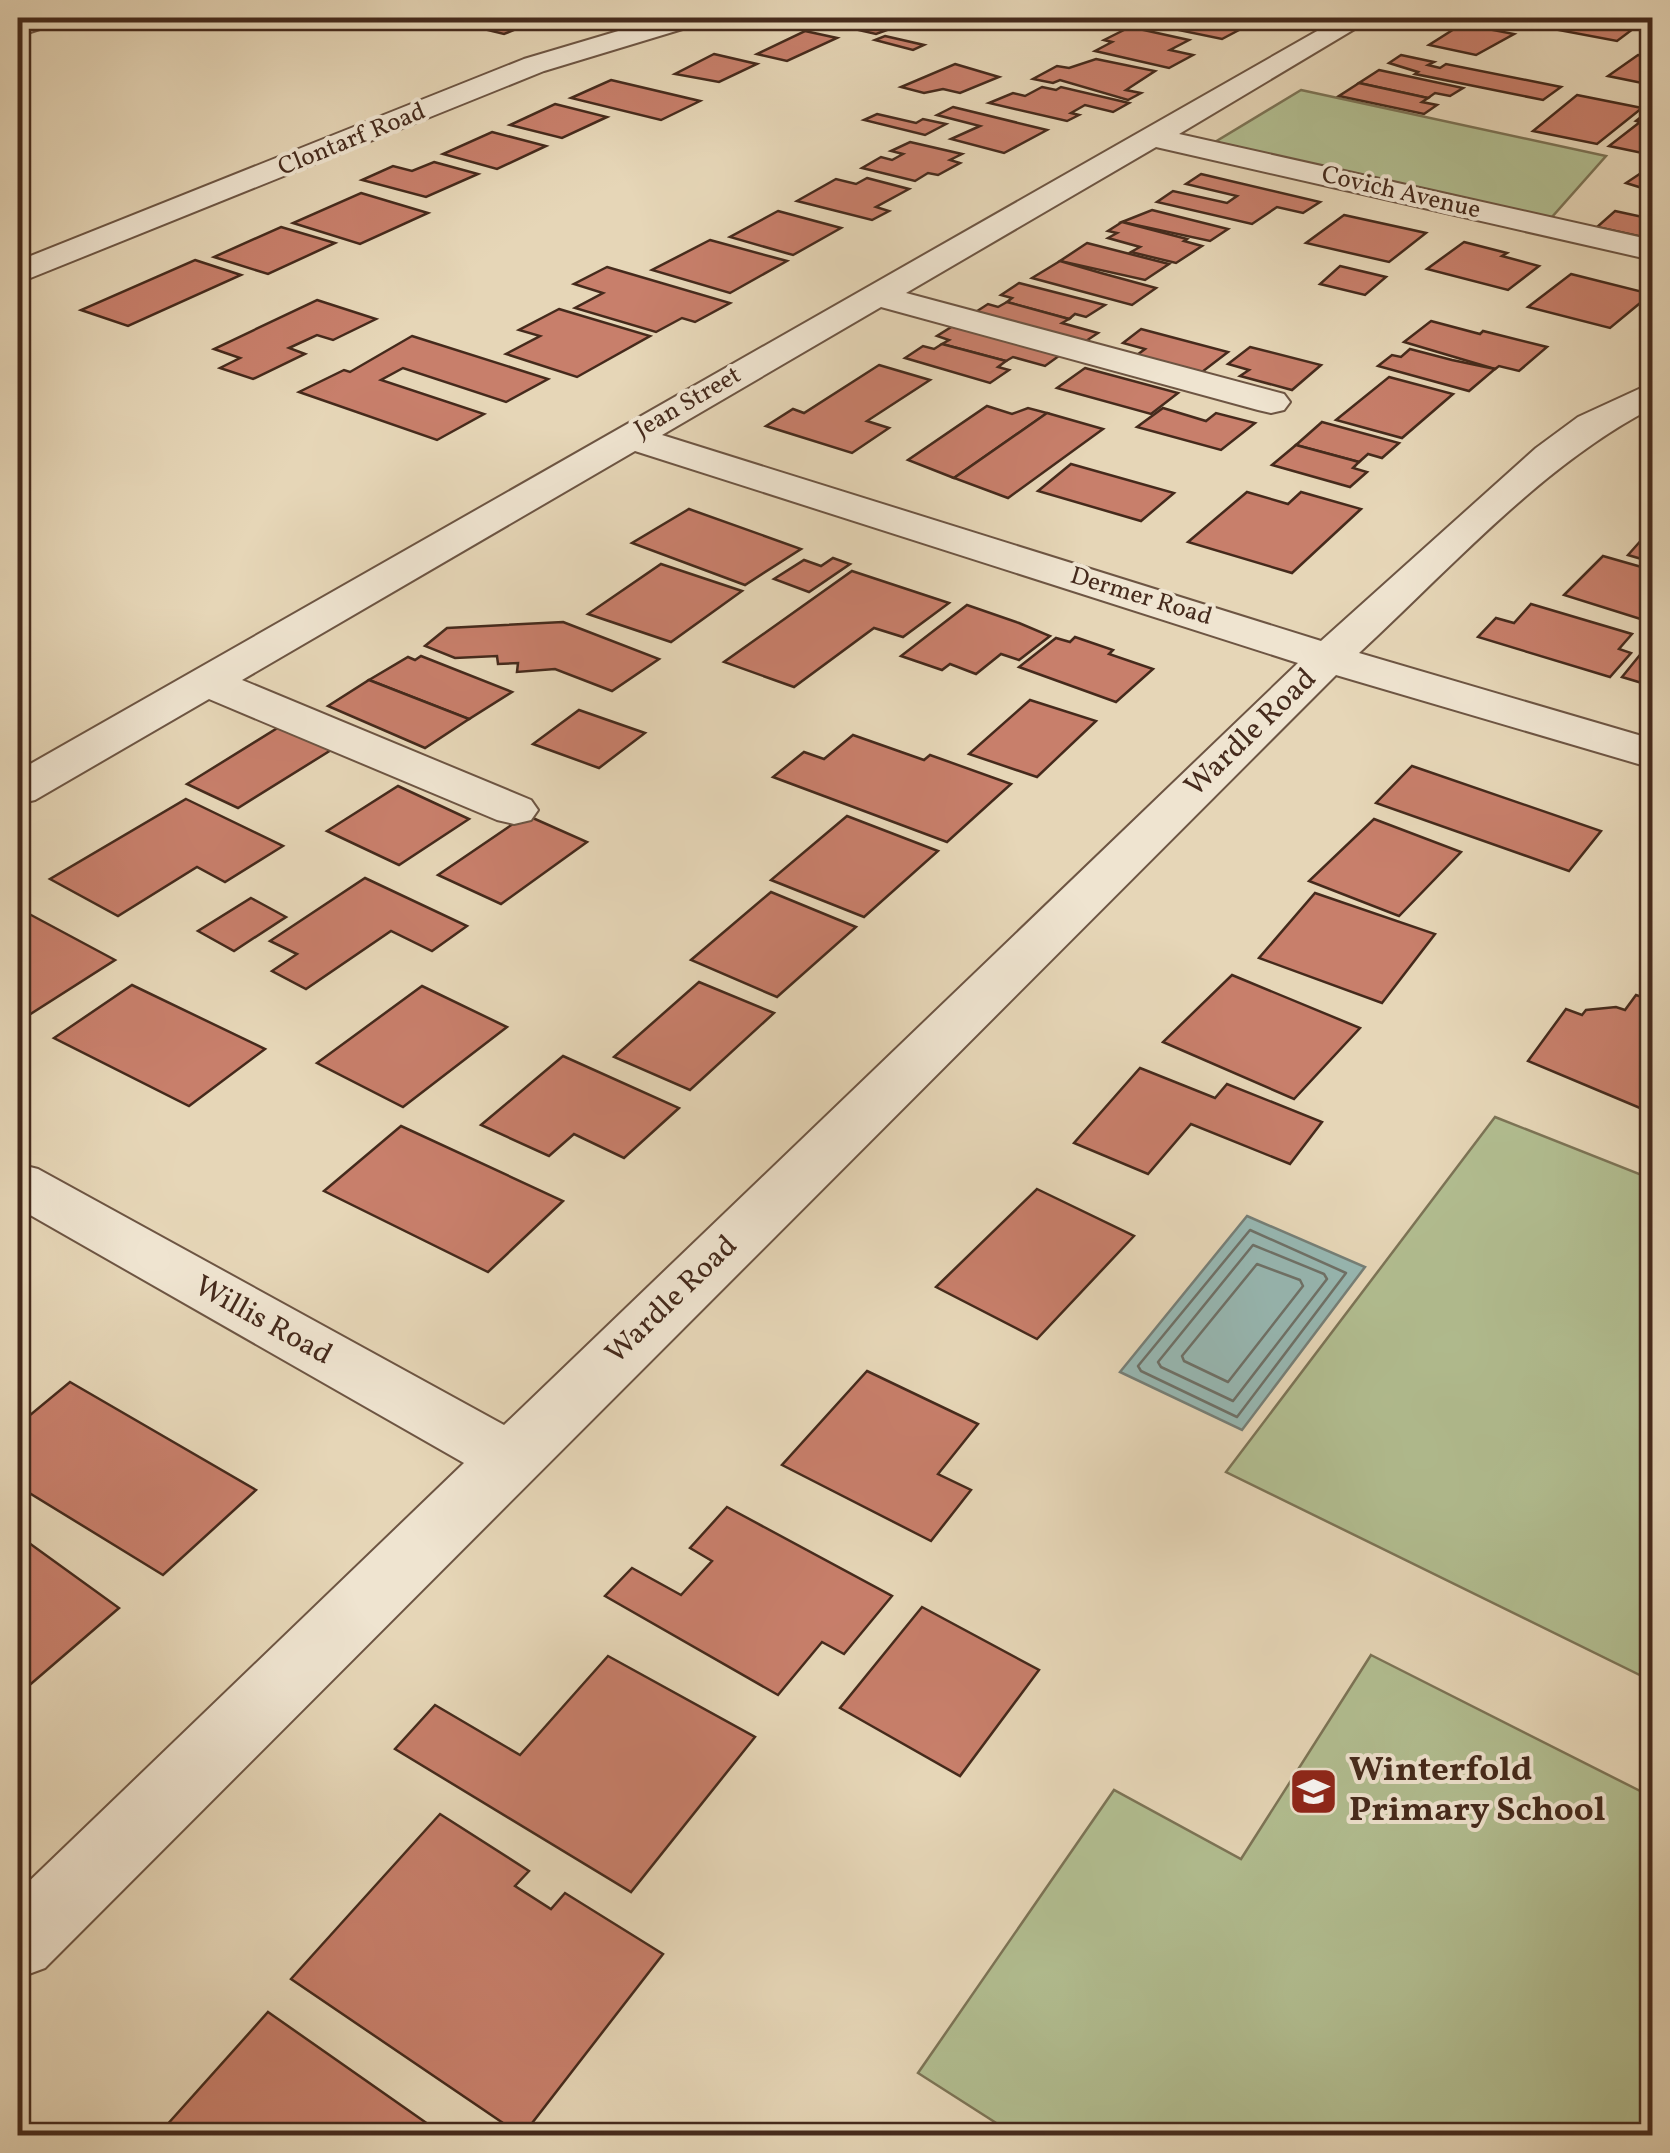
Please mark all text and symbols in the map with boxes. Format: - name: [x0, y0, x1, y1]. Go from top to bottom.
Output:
- street label: Clontarf Road: [273, 95, 431, 185]
- street label: Covich Avenue: [1318, 158, 1484, 228]
- street label: Jean Street: [628, 358, 748, 448]
- street label: Dermer Road: [1066, 559, 1216, 635]
- street label: Wardle Road: [1175, 659, 1327, 807]
- street label: Wardle Road: [596, 1226, 748, 1374]
- street label: Willis Road: [186, 1266, 340, 1376]
- place label: Winterfold Primary School: [1349, 1747, 1606, 1835]
- school or university icon: Winterfold Primary School: [1288, 1765, 1340, 1817]

